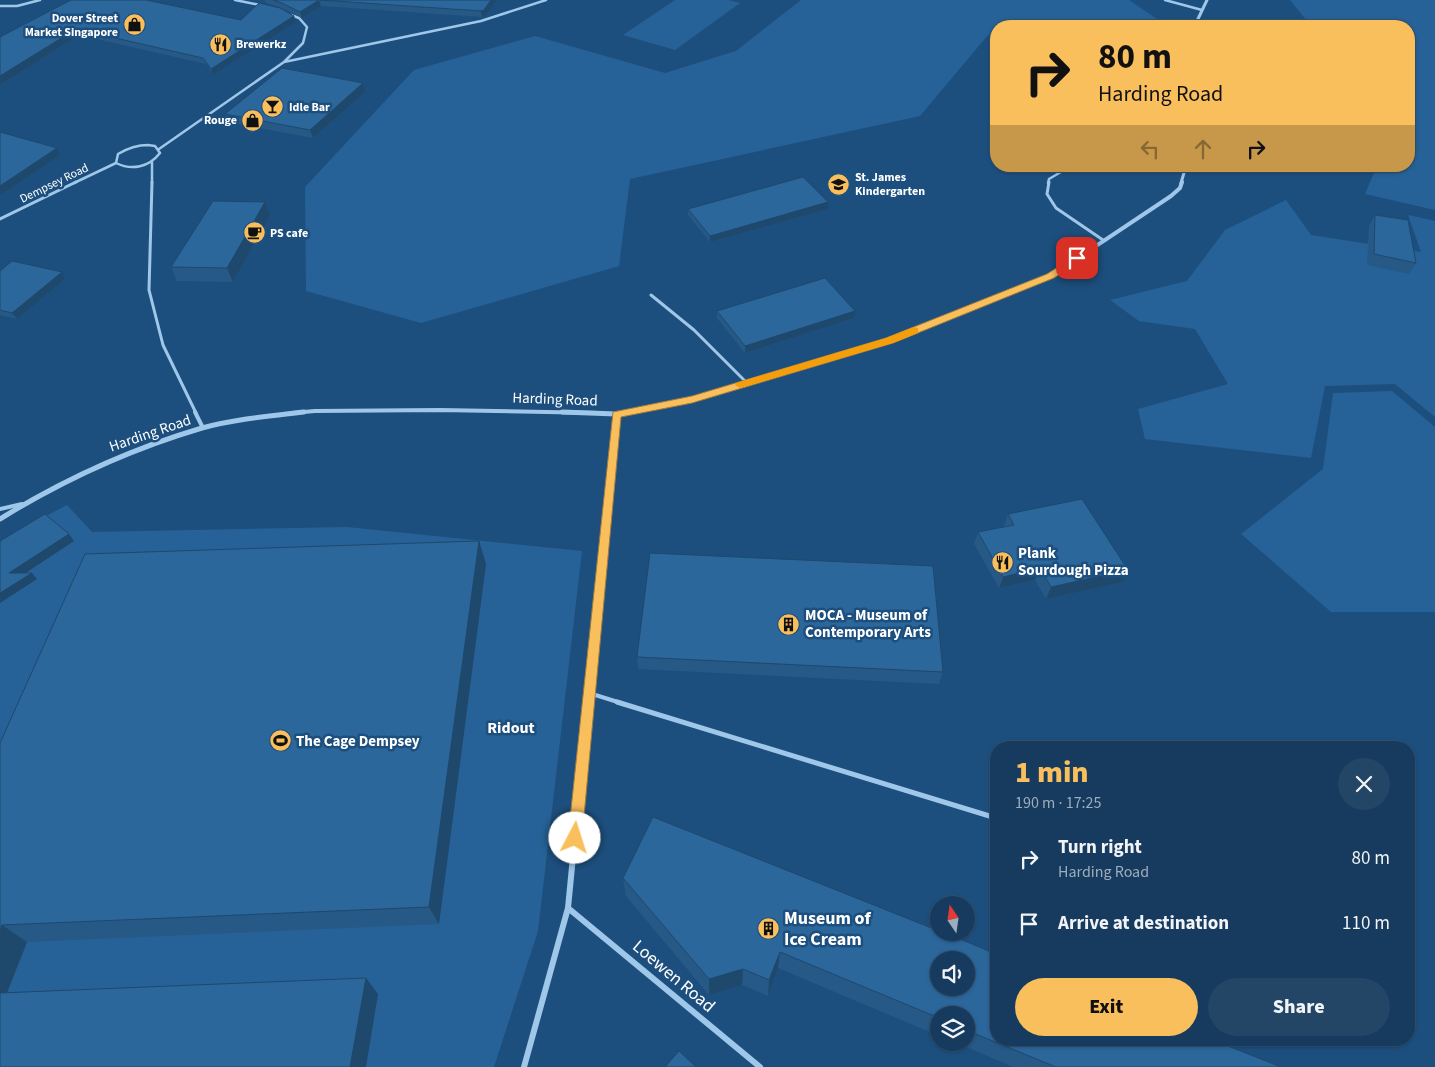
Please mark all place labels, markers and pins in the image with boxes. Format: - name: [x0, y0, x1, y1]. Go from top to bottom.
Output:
- place label: Dover Street Market Singapore: [25, 10, 118, 41]
- shop icon: Dover Street Market Singapore: [122, 13, 146, 37]
- restaurant icon: Brewerkz: [208, 32, 232, 56]
- place label: Brewerkz: [236, 36, 287, 53]
- bar icon: Idle Bar: [261, 95, 285, 119]
- place label: Idle Bar: [289, 99, 330, 116]
- shop icon: Rouge: [241, 108, 265, 132]
- place label: Rouge: [204, 112, 237, 129]
- place label: St. James Kindergarten: [855, 169, 925, 200]
- school or university icon: St. James Kindergarten: [827, 172, 851, 196]
- cafe icon: PS cafe: [242, 221, 266, 245]
- place label: PS cafe: [270, 225, 308, 242]
- pin: [1056, 237, 1098, 279]
- place label: Plank Sourdough Pizza: [1018, 543, 1129, 581]
- restaurant icon: Plank Sourdough Pizza: [990, 550, 1014, 574]
- place label: MOCA - Museum of Contemporary Arts: [805, 605, 931, 643]
- building icon: MOCA - Museum of Contemporary Arts: [777, 612, 801, 636]
- sports icon: The Cage Dempsey: [268, 729, 292, 753]
- place label: The Cage Dempsey: [296, 731, 420, 752]
- place label: Museum of Ice Cream: [784, 906, 871, 952]
- building icon: Museum of Ice Cream: [756, 916, 780, 940]

